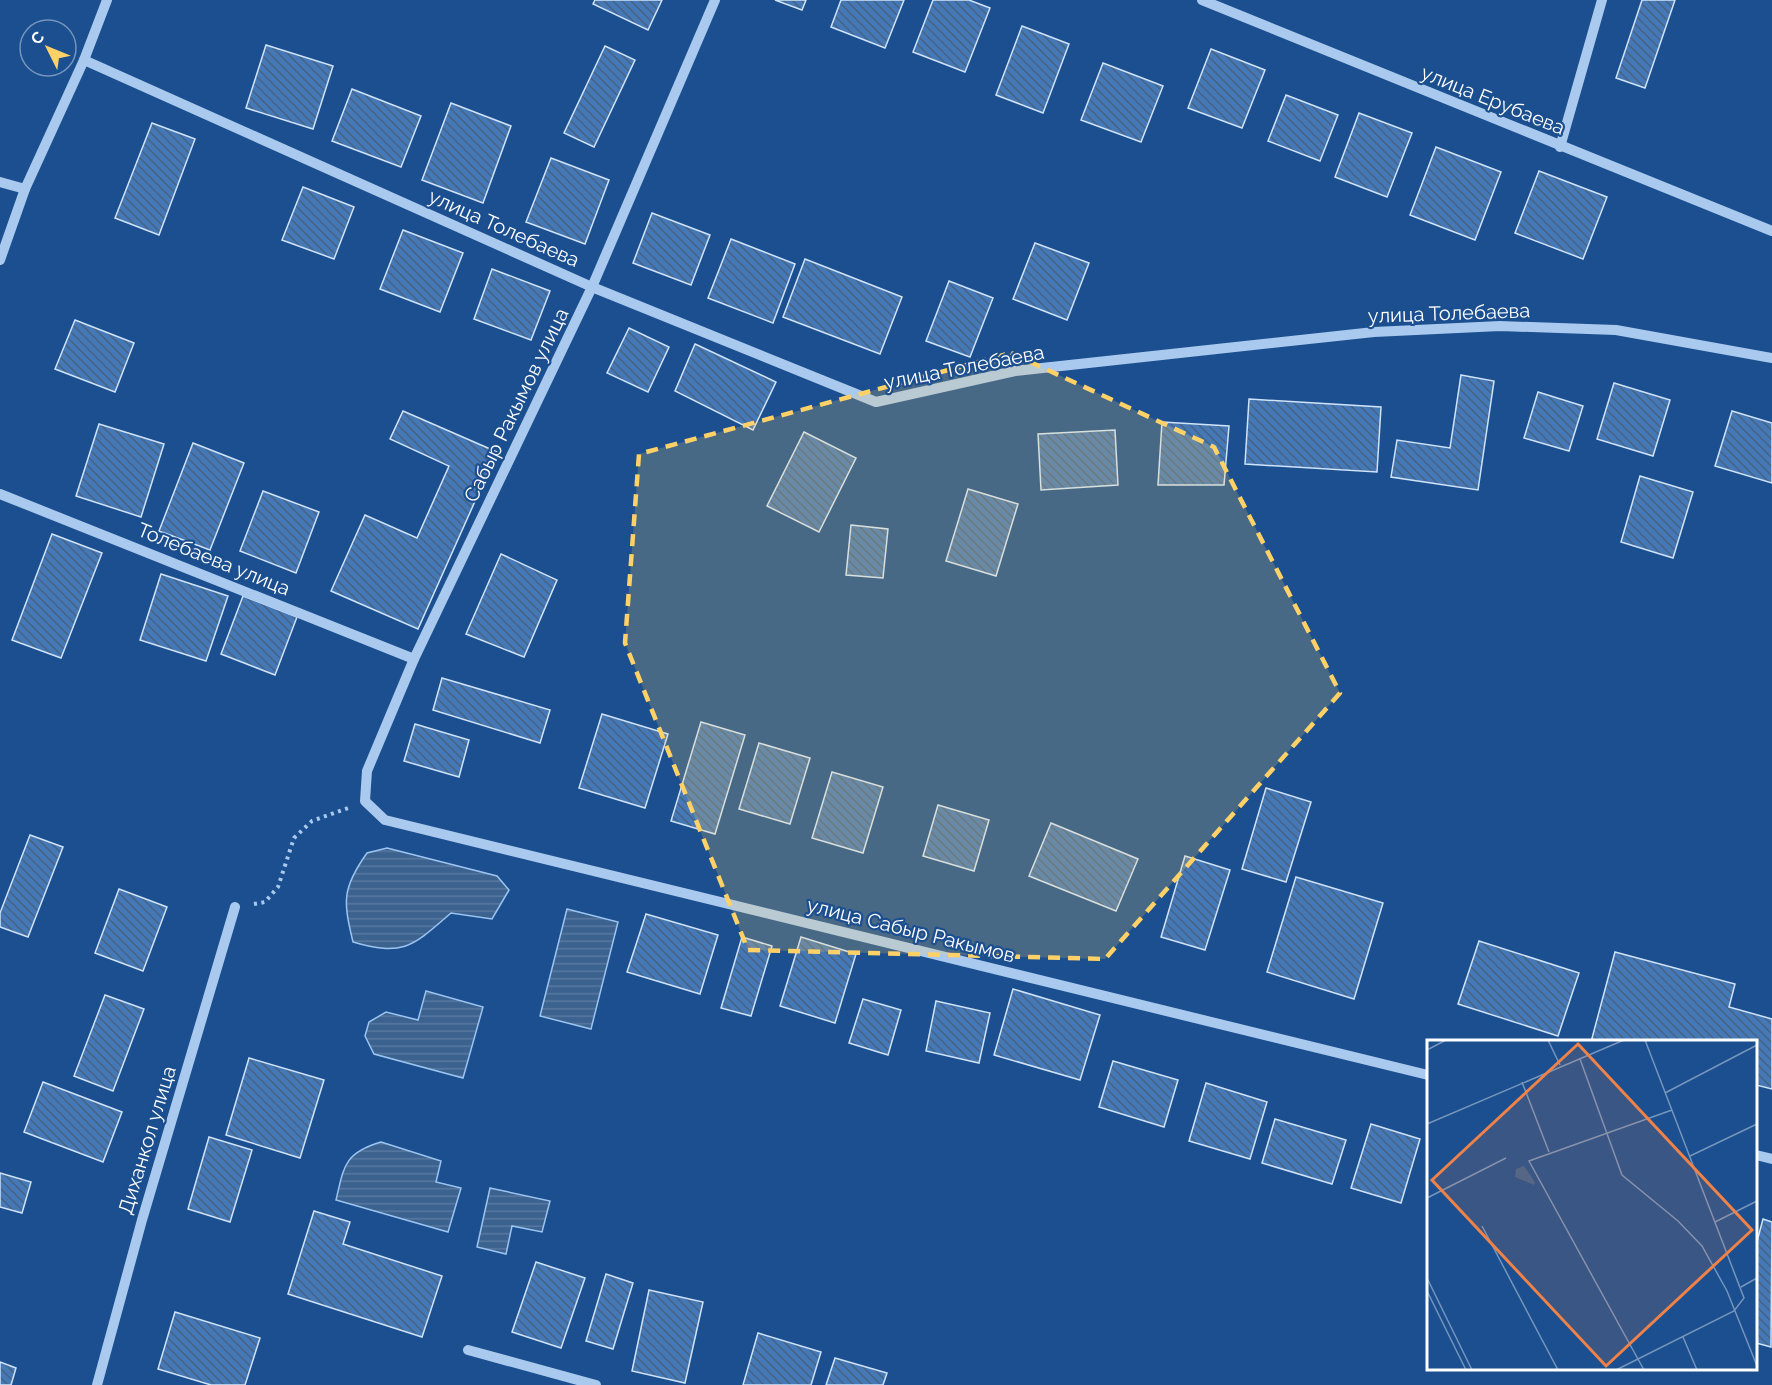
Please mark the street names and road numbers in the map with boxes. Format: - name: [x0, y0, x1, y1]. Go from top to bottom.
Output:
- street label: улица Ерубаева: [1418, 60, 1568, 140]
- street label: улица Толебаева: [425, 184, 583, 272]
- street label: улица Толебаева: [1367, 298, 1531, 328]
- street label: Сабыр Ракымов улица: [459, 304, 573, 506]
- street label: улица Толебаева: [882, 340, 1046, 394]
- street label: Толебаева улица: [134, 517, 294, 601]
- street label: улица Сабыр Ракымов: [805, 893, 1017, 967]
- street label: Диханкол улица: [113, 1063, 181, 1217]

